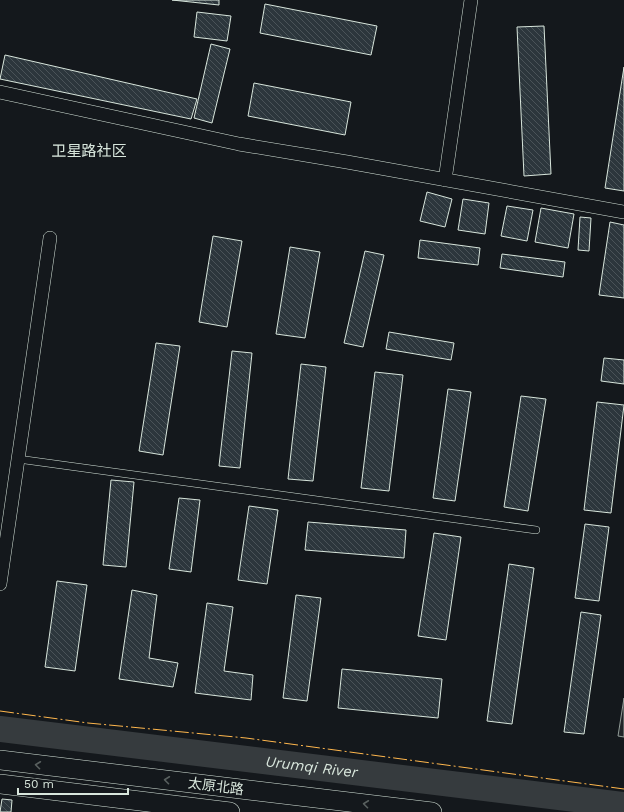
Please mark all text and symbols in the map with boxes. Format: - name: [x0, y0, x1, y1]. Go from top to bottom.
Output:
- district label: 卫星路社区: [51, 142, 127, 160]
- water label: Urumqi River: [265, 752, 360, 782]
- one-way arrow: [35, 760, 41, 769]
- scale bar: [18, 770, 128, 796]
- street label: 太原北路: [187, 775, 245, 797]
- one-way arrow: [164, 776, 170, 785]
- text: 50 m: [24, 777, 54, 791]
- one-way arrow: [363, 800, 369, 809]

